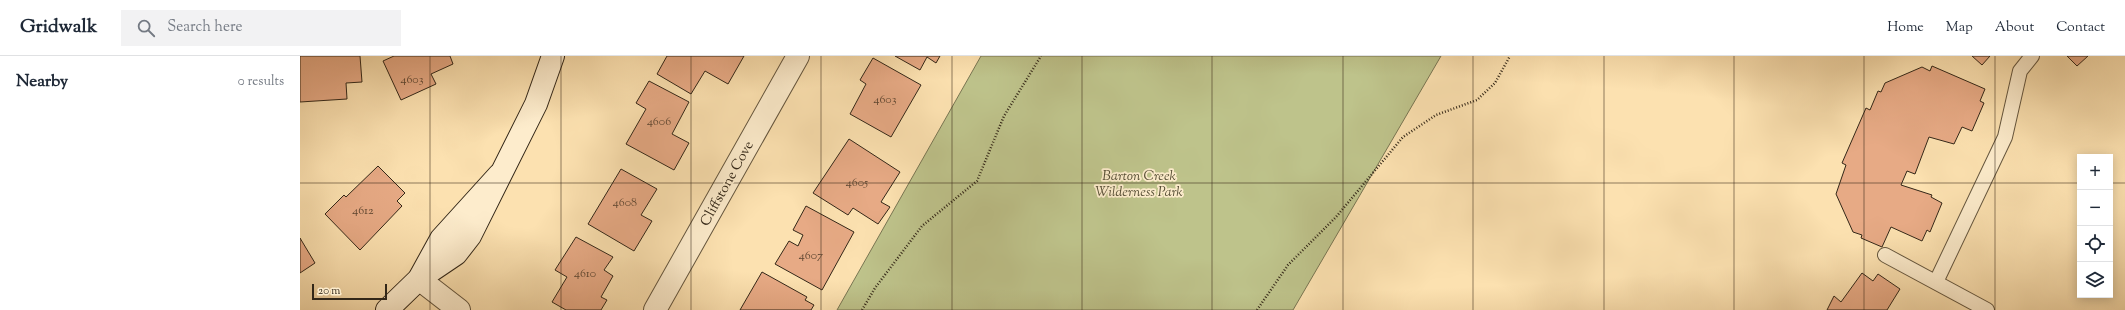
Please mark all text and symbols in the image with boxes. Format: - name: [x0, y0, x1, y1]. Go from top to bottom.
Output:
- search box: [121, 10, 401, 46]
- text: Gridwalk: [20, 14, 97, 41]
- icon: search: [135, 17, 157, 39]
- text: Search here: [167, 17, 243, 38]
- text: Home: [1887, 18, 1924, 38]
- text: Map: [1946, 18, 1973, 38]
- text: About: [1995, 18, 2034, 38]
- text: Contact: [2056, 18, 2105, 38]
- text: Nearby: [16, 70, 68, 94]
- house number: 4603: [400, 71, 424, 89]
- text: 0 results: [238, 73, 284, 91]
- house number: 4603: [873, 91, 897, 109]
- house number: 4606: [647, 113, 671, 131]
- street label: Cliffstone Cove: [696, 138, 759, 230]
- map controls: [2077, 154, 2113, 298]
- button: +: [2077, 154, 2113, 190]
- park label: Barton Creek Wilderness Park: [1095, 167, 1183, 203]
- house number: 4605: [846, 174, 868, 192]
- button: −: [2077, 190, 2113, 226]
- house number: 4608: [613, 194, 637, 212]
- house number: 4612: [352, 202, 374, 220]
- button: locate: [2077, 226, 2113, 262]
- house number: 4607: [799, 247, 823, 265]
- button: layers: [2077, 262, 2113, 298]
- house number: 4610: [574, 265, 596, 283]
- scale bar: [312, 282, 387, 301]
- text: 20 m: [318, 283, 340, 299]

